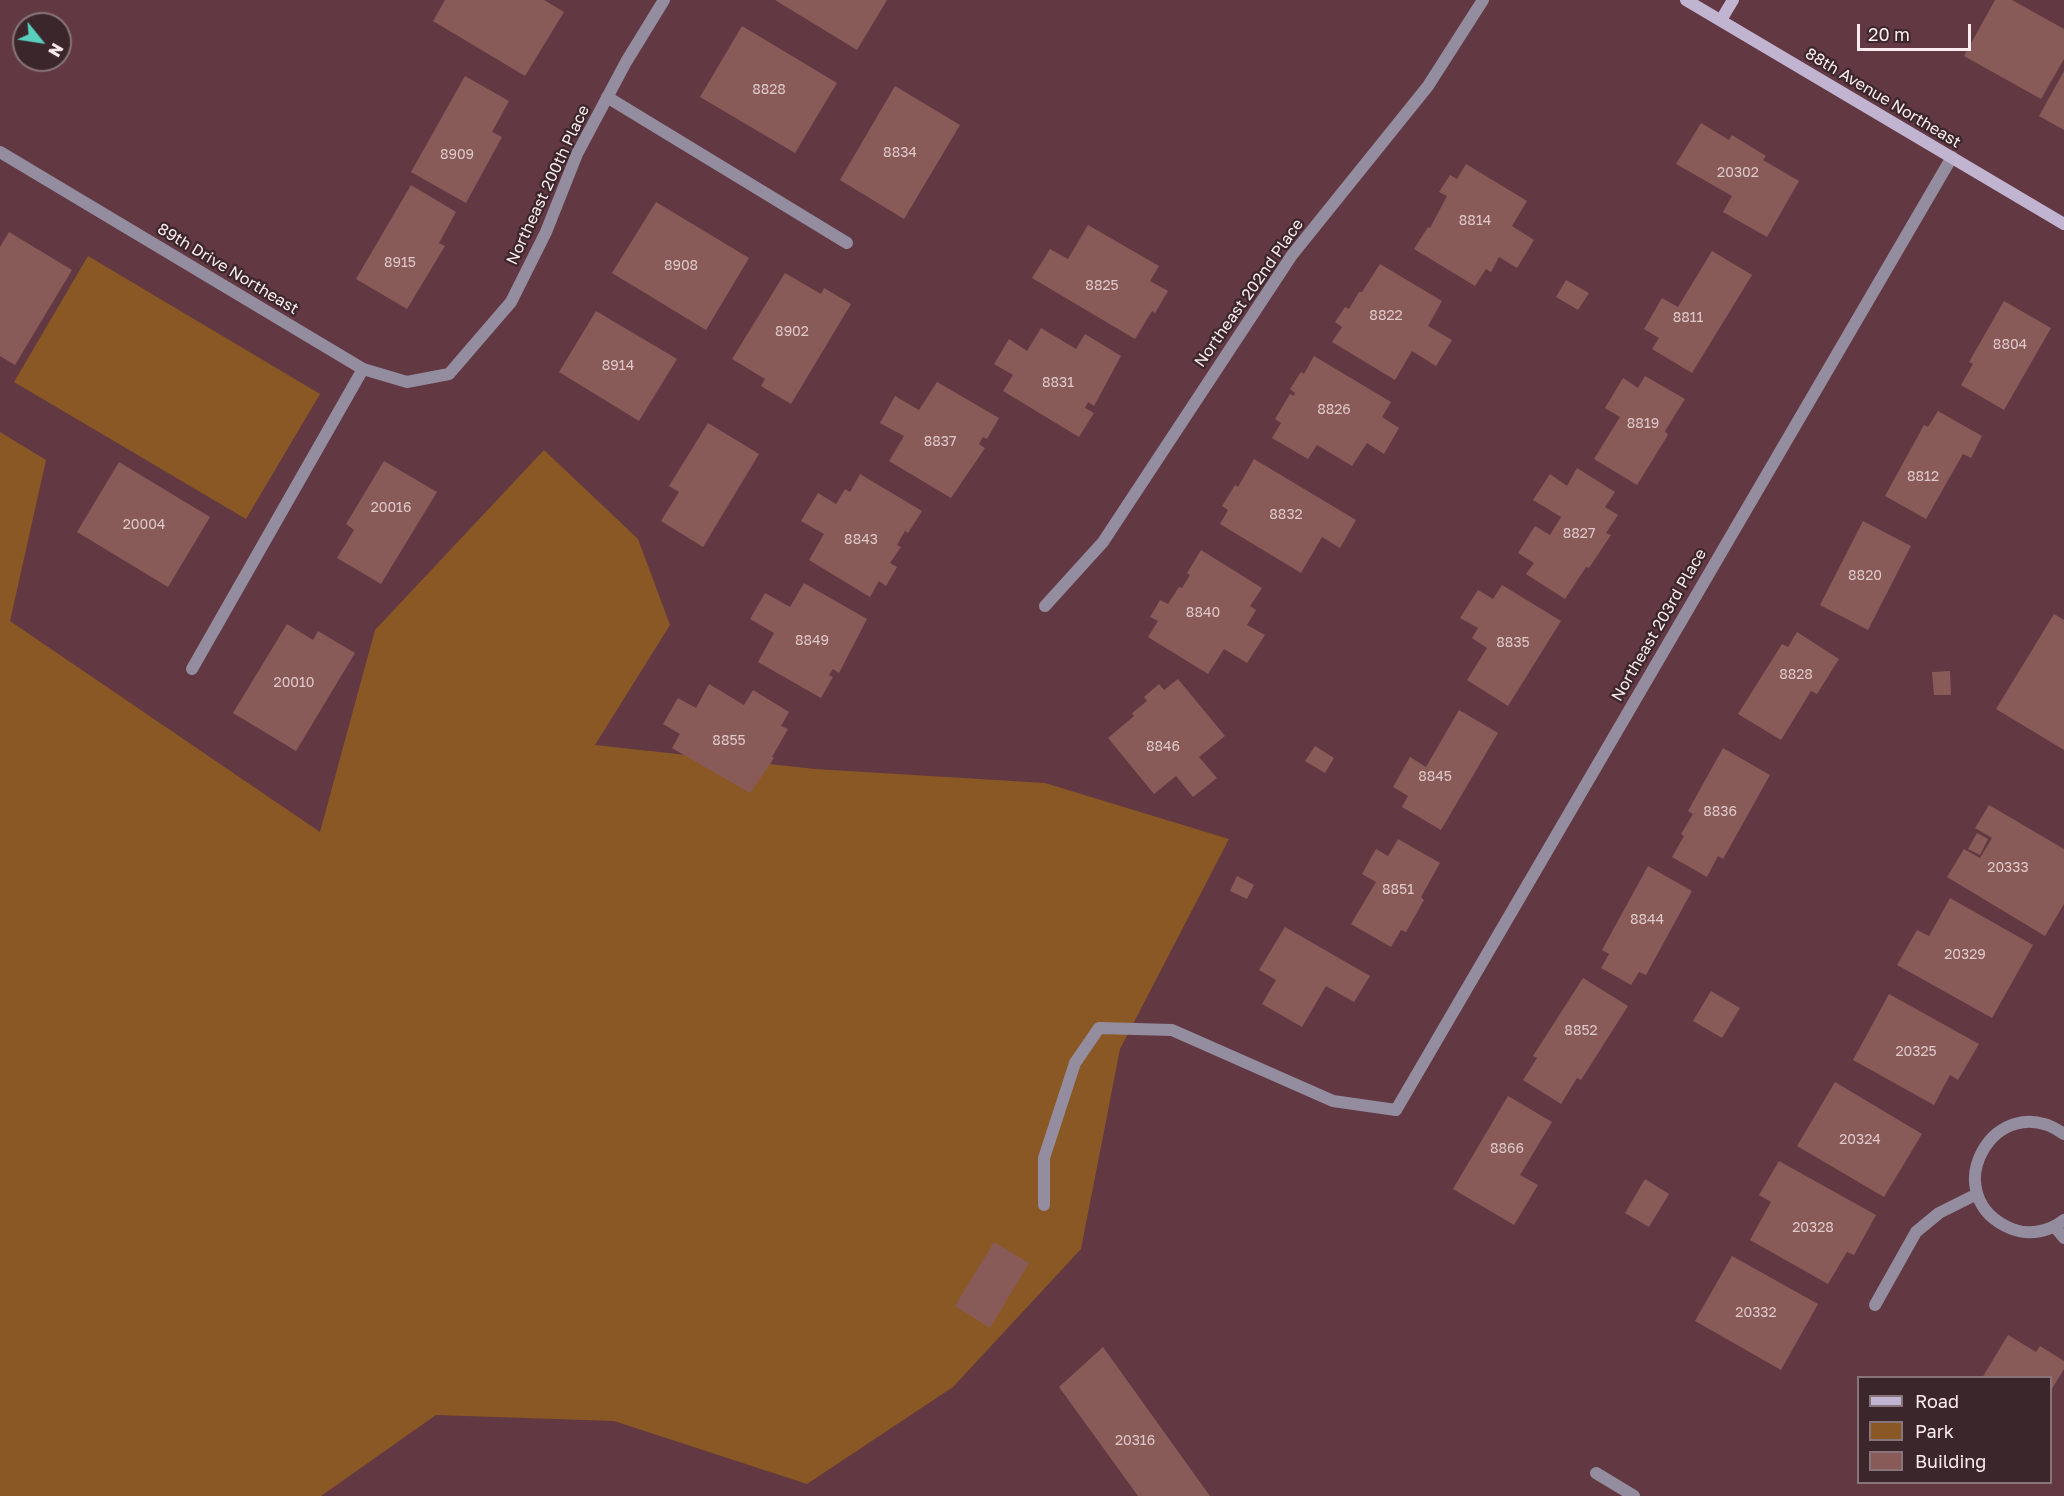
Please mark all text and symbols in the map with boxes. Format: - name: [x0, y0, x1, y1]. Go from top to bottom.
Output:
- north arrow: [12, 12, 72, 72]
- scale bar: [1860, 12, 1974, 50]
- text: 20 m: [1868, 23, 1910, 45]
- text: N: [44, 40, 68, 60]
- street label: 88th Avenue Northeast: [1802, 44, 1964, 152]
- house number: 8828: [752, 82, 786, 98]
- street label: Northeast 200th Place: [503, 102, 593, 268]
- house number: 8834: [883, 145, 917, 161]
- house number: 8909: [440, 147, 474, 163]
- house number: 20302: [1717, 165, 1759, 181]
- house number: 8814: [1459, 213, 1491, 229]
- street label: Northeast 202nd Place: [1191, 215, 1307, 371]
- street label: 89th Drive Northeast: [154, 219, 302, 319]
- house number: 8915: [384, 255, 416, 271]
- house number: 8908: [664, 258, 698, 274]
- house number: 8825: [1085, 278, 1119, 294]
- house number: 8822: [1369, 308, 1403, 324]
- house number: 8811: [1673, 310, 1703, 326]
- house number: 8902: [775, 324, 809, 340]
- house number: 8804: [1993, 337, 2027, 353]
- house number: 8914: [602, 358, 634, 374]
- house number: 8831: [1042, 375, 1074, 391]
- house number: 8826: [1317, 402, 1351, 418]
- house number: 8819: [1627, 416, 1659, 432]
- house number: 8837: [924, 434, 956, 450]
- house number: 8812: [1907, 469, 1939, 485]
- house number: 20016: [371, 500, 411, 516]
- house number: 8832: [1269, 507, 1303, 523]
- house number: 20004: [123, 517, 165, 533]
- house number: 8827: [1563, 526, 1595, 542]
- house number: 8843: [844, 532, 878, 548]
- street label: Northeast 203rd Place: [1607, 545, 1711, 705]
- house number: 8820: [1848, 568, 1882, 584]
- house number: 8840: [1186, 605, 1220, 621]
- house number: 8849: [795, 633, 829, 649]
- house number: 8835: [1496, 635, 1530, 651]
- house number: 8828: [1779, 667, 1813, 683]
- house number: 20010: [274, 675, 314, 691]
- house number: 8855: [712, 733, 746, 749]
- house number: 8846: [1146, 739, 1180, 755]
- house number: 8845: [1418, 769, 1452, 785]
- house number: 8836: [1703, 804, 1737, 820]
- house number: 20333: [1987, 860, 2029, 876]
- house number: 8851: [1382, 882, 1414, 898]
- house number: 8844: [1630, 912, 1664, 928]
- house number: 20329: [1944, 947, 1986, 963]
- house number: 8852: [1564, 1023, 1598, 1039]
- house number: 20325: [1895, 1044, 1937, 1060]
- house number: 20324: [1839, 1132, 1881, 1148]
- house number: 8866: [1490, 1141, 1524, 1157]
- house number: 20328: [1792, 1220, 1834, 1236]
- house number: 20332: [1735, 1305, 1777, 1321]
- legend: [1857, 1376, 2052, 1484]
- text: Road: [1915, 1390, 1959, 1412]
- text: Park: [1915, 1420, 1954, 1442]
- house number: 20316: [1115, 1433, 1155, 1449]
- text: Building: [1915, 1450, 1986, 1472]

